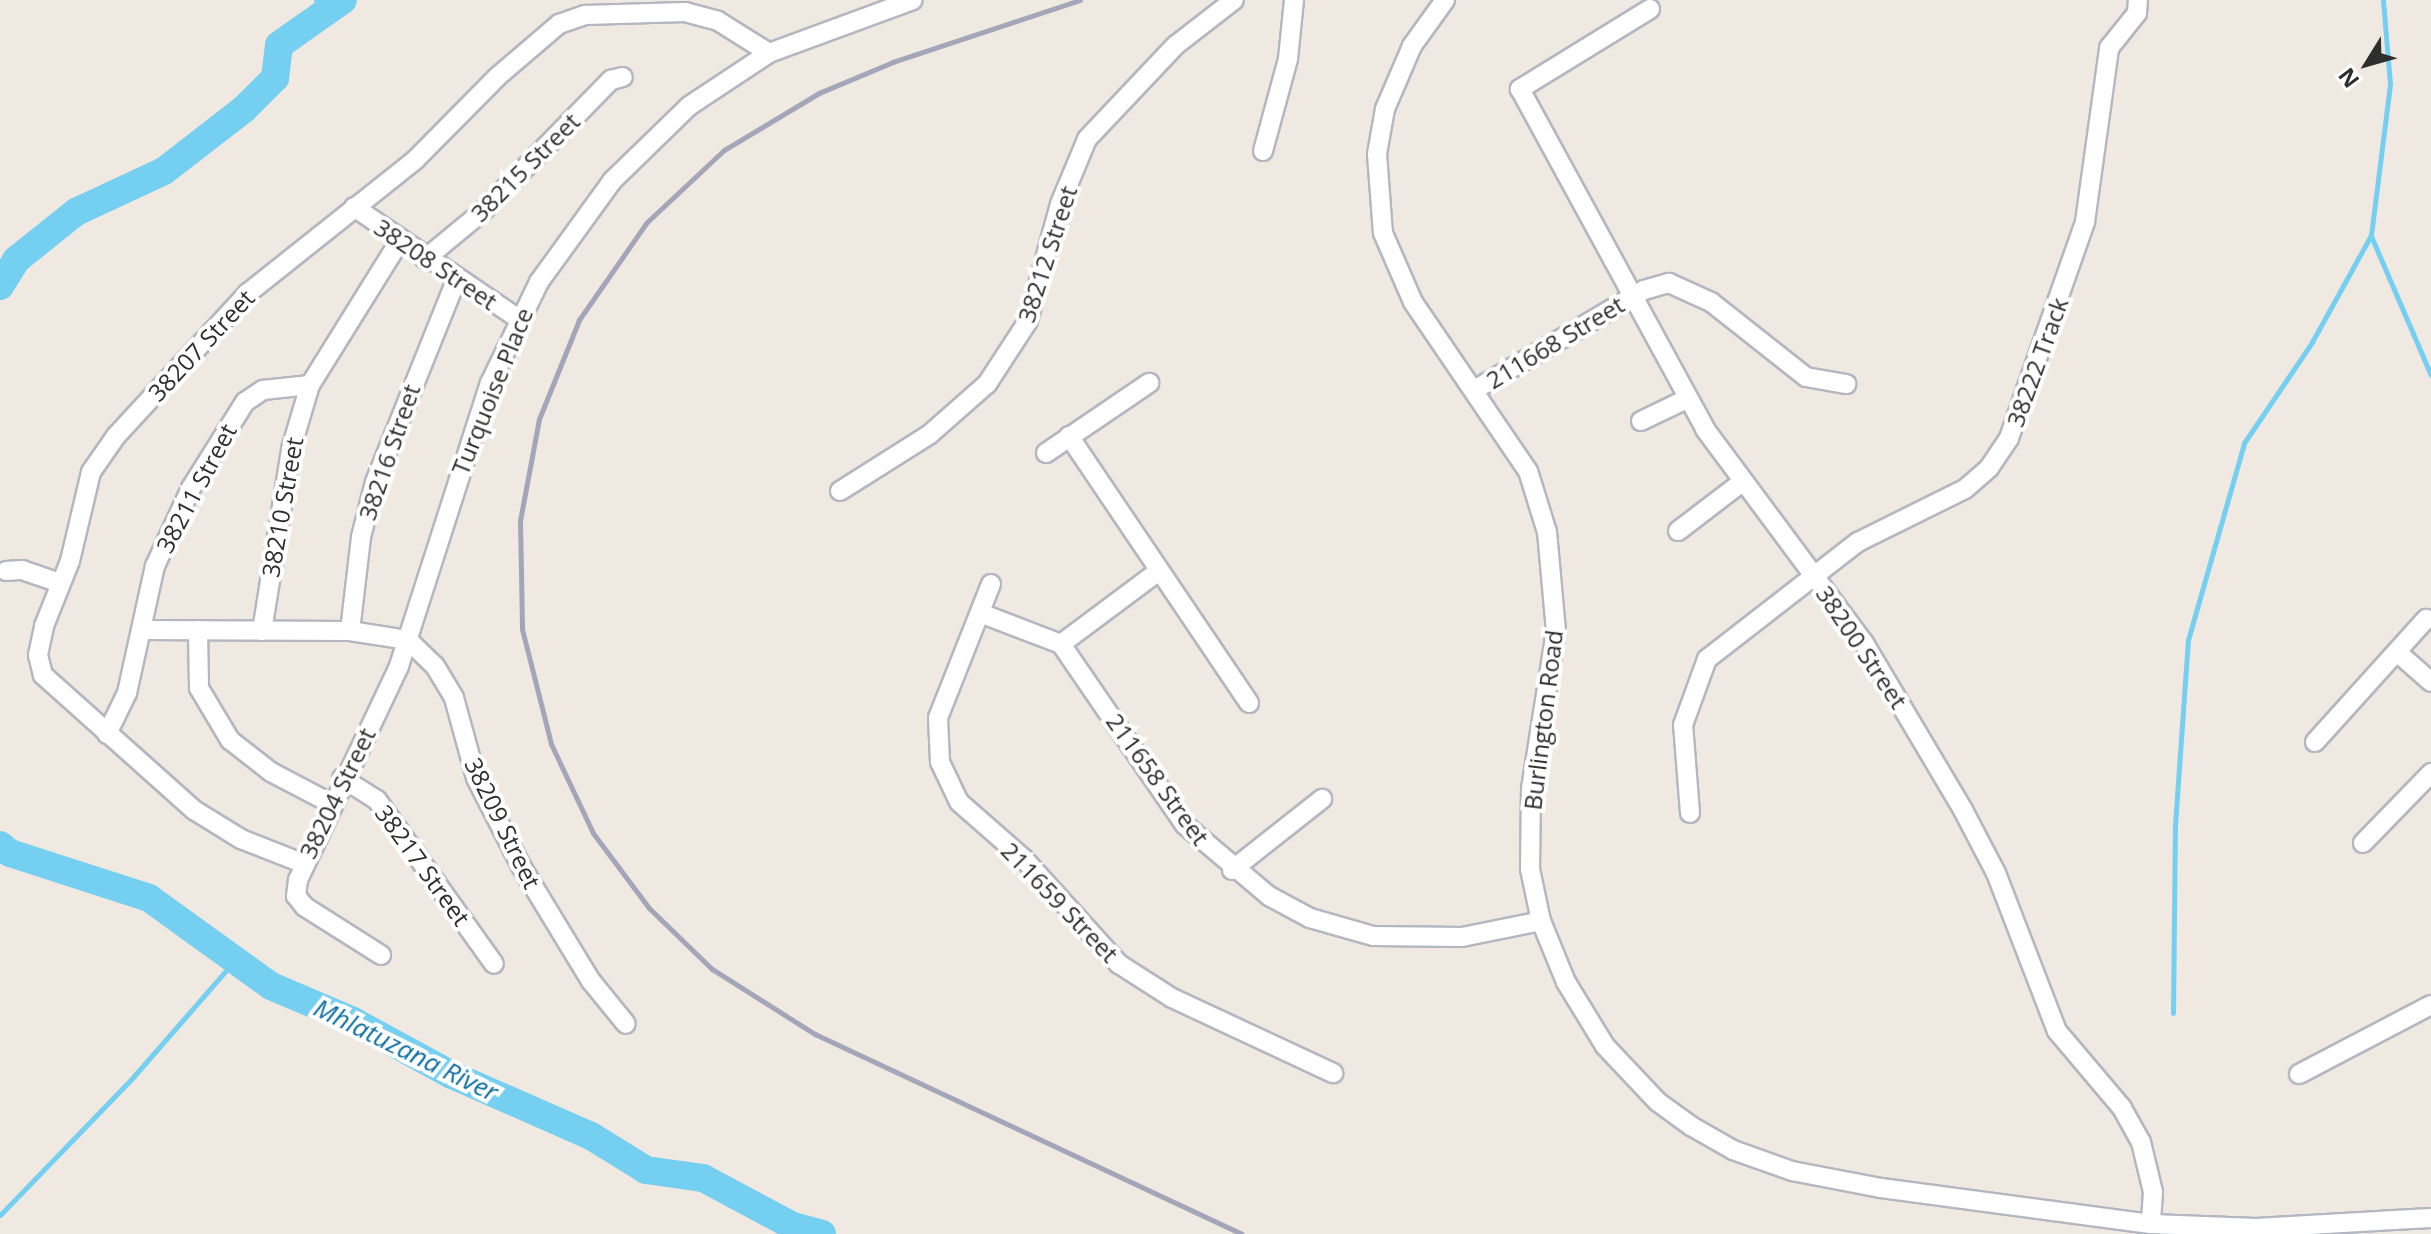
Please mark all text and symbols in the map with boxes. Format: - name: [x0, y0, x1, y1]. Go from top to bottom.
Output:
- north arrow: [2327, 24, 2407, 104]
- text: N: [2330, 62, 2365, 95]
- street label: 38215 Street: [465, 107, 585, 227]
- street label: 38212 Street: [1011, 182, 1083, 326]
- street label: 38208 Street: [369, 212, 503, 316]
- street label: 38207 Street: [142, 283, 260, 407]
- street label: 211668 Street: [1481, 290, 1629, 394]
- street label: 38222 Track: [2000, 293, 2074, 431]
- street label: Turquoise Place: [445, 303, 539, 479]
- street label: 38216 Street: [352, 380, 426, 524]
- street label: 38211 Street: [150, 419, 242, 557]
- street label: 38210 Street: [256, 435, 308, 579]
- street label: 38200 Street: [1810, 580, 1914, 714]
- street label: Burlington Road: [1518, 628, 1568, 812]
- street label: 211658 Street: [1101, 708, 1215, 850]
- street label: 38204 Street: [293, 723, 381, 863]
- street label: 38209 Street: [459, 753, 547, 893]
- street label: 38217 Street: [370, 799, 476, 931]
- street label: 211659 Street: [996, 836, 1124, 968]
- water label: Mhlatuzana River: [309, 992, 503, 1108]

